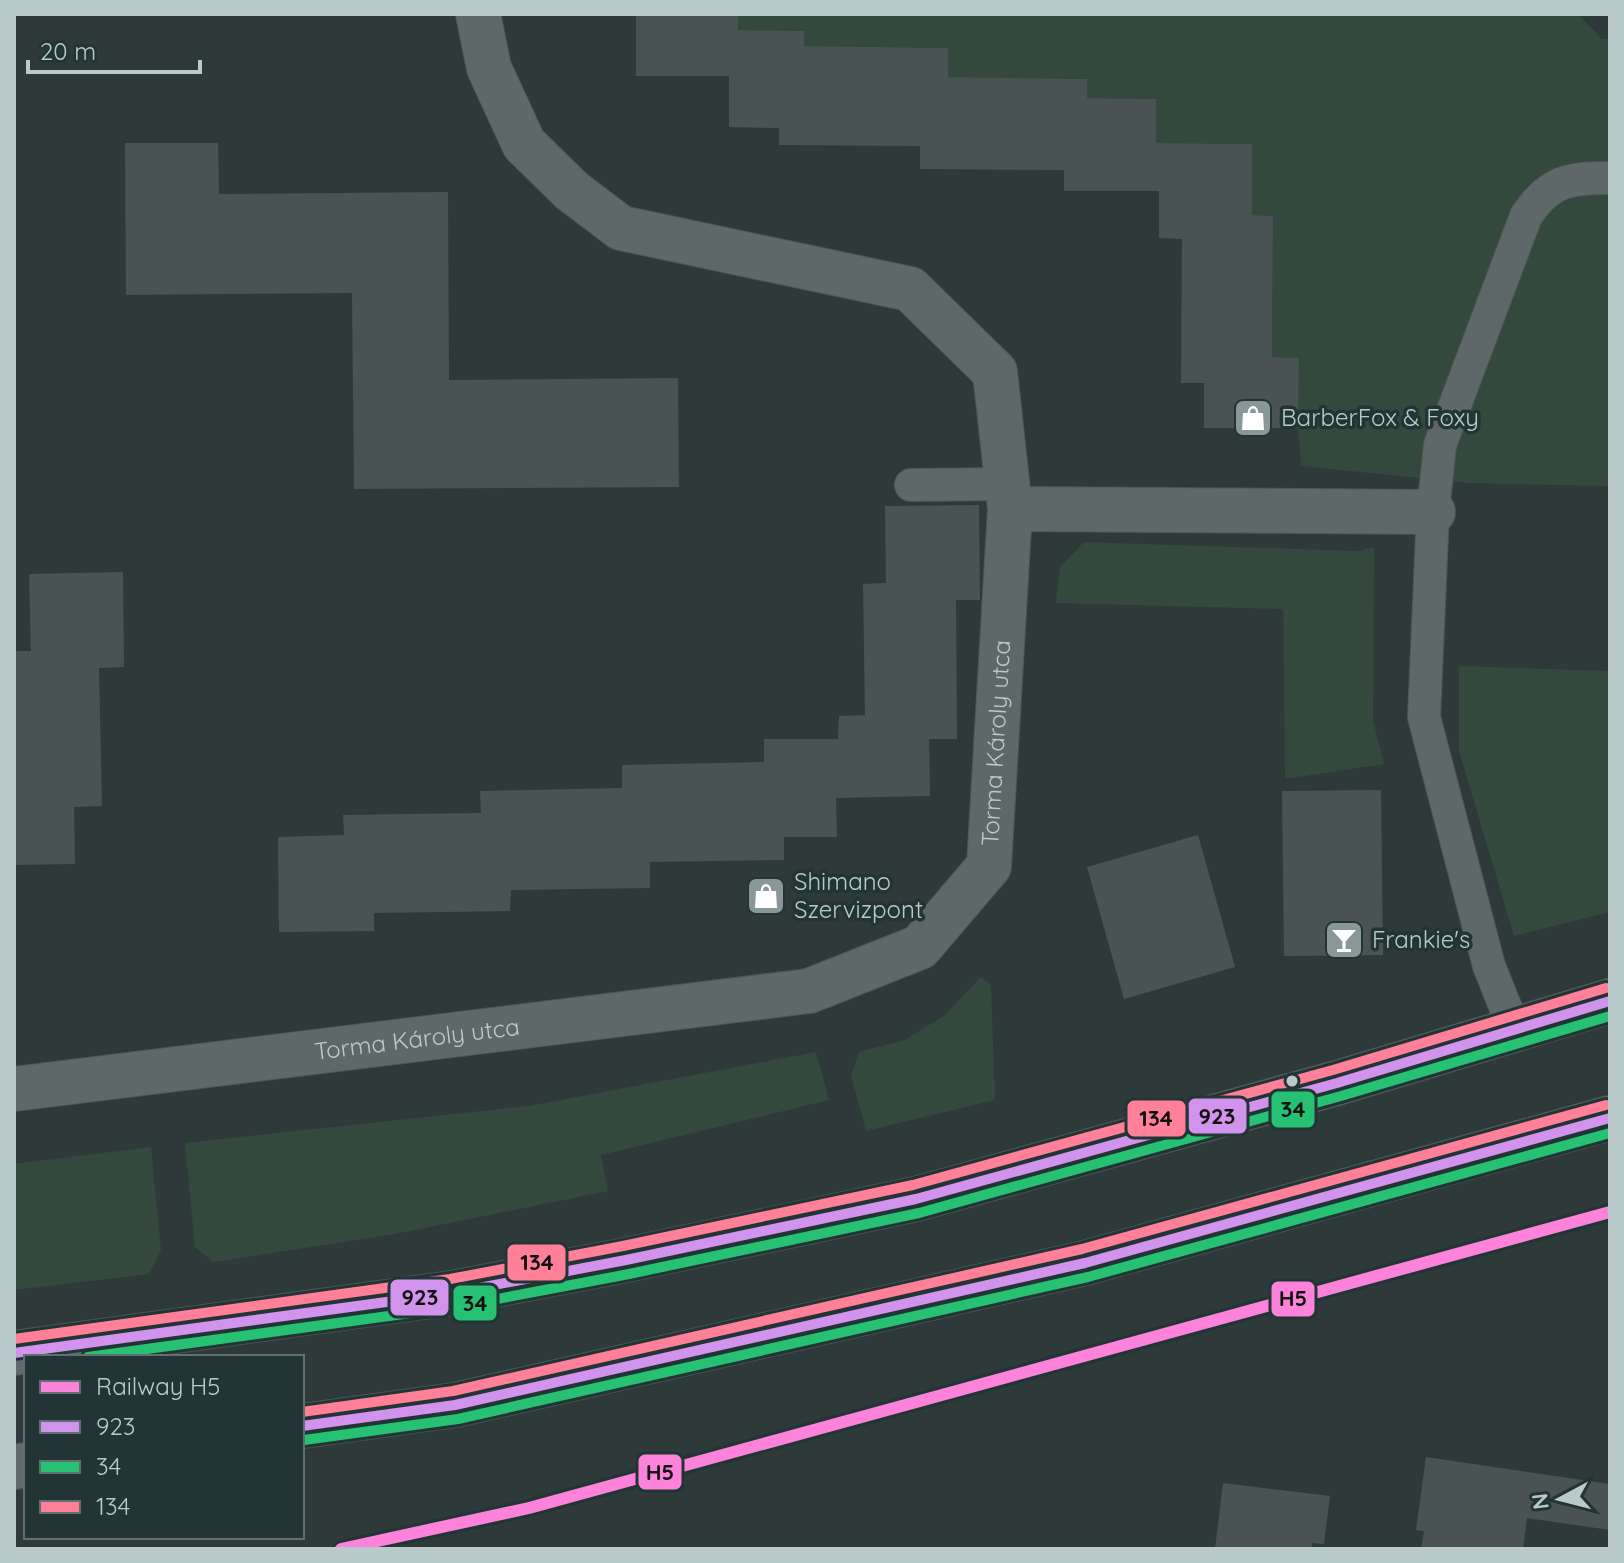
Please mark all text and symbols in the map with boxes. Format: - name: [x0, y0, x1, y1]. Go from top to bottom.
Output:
- scale bar: [28, 24, 200, 74]
- text: 20 m: [40, 36, 96, 66]
- shop icon: BarberFox & Foxy: [1232, 397, 1274, 439]
- place label: BarberFox & Foxy: [1281, 402, 1479, 432]
- street label: Torma Károly utca: [974, 639, 1016, 847]
- place label: Shimano Szervizpont: [794, 866, 923, 924]
- shop icon: Shimano Szervizpont: [745, 875, 787, 917]
- bar icon: Frankie's: [1323, 919, 1365, 961]
- place label: Frankie's: [1372, 924, 1470, 954]
- street label: Torma Károly utca: [313, 1011, 521, 1066]
- unlabelled marker: [1284, 1073, 1300, 1089]
- line badge: 34: [1270, 1090, 1316, 1129]
- text: 34: [1281, 1095, 1305, 1123]
- line badge: 923: [1187, 1097, 1248, 1135]
- line badge: 134: [1126, 1099, 1187, 1138]
- text: 923: [1199, 1102, 1235, 1130]
- text: 134: [1139, 1104, 1173, 1132]
- line badge: 134: [506, 1243, 567, 1282]
- text: 134: [520, 1248, 554, 1276]
- line badge: 923: [389, 1278, 450, 1317]
- line badge: H5: [1270, 1280, 1316, 1318]
- text: 923: [402, 1283, 438, 1311]
- line badge: 34: [452, 1284, 498, 1322]
- text: H5: [1279, 1284, 1307, 1312]
- text: 34: [463, 1289, 487, 1317]
- legend: [24, 1355, 304, 1539]
- text: Railway H5: [96, 1371, 220, 1401]
- text: 923: [96, 1411, 135, 1441]
- text: 34: [96, 1451, 121, 1481]
- line badge: H5: [637, 1453, 683, 1491]
- text: H5: [646, 1458, 674, 1486]
- north arrow: [1520, 1459, 1600, 1539]
- text: 134: [96, 1491, 130, 1521]
- text: N: [1525, 1492, 1555, 1511]

